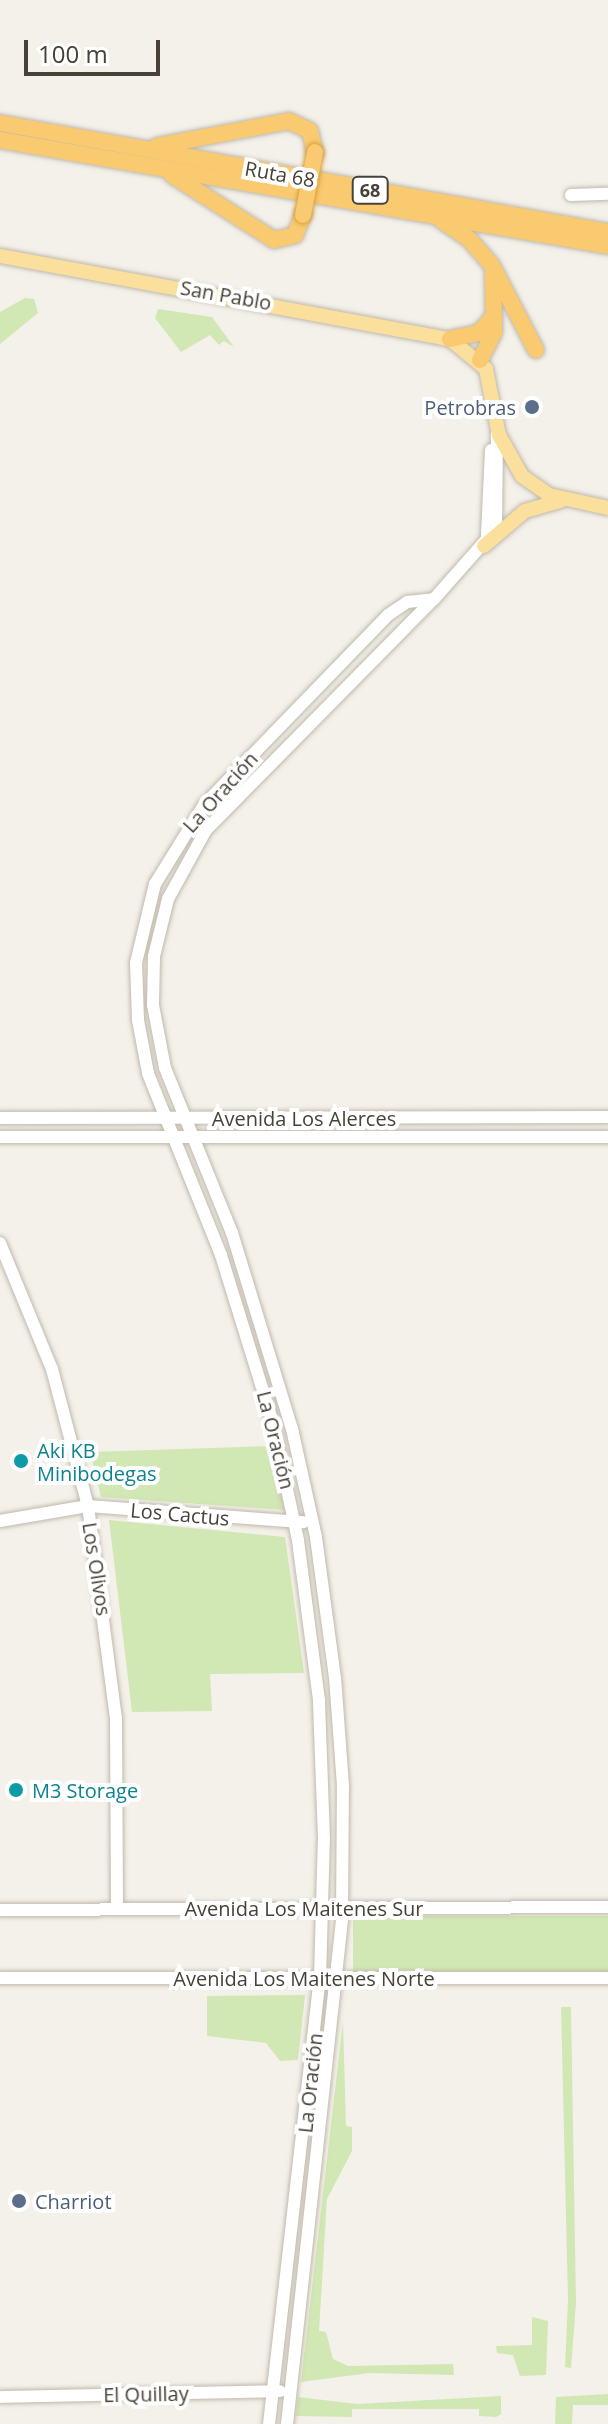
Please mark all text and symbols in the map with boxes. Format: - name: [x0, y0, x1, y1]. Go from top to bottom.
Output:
- scale bar: [28, 24, 164, 74]
- text: 100 m: [38, 37, 108, 70]
- street label: Ruta 68: [243, 156, 317, 192]
- road number: 68: [350, 176, 390, 204]
- street label: San Pablo: [179, 275, 273, 315]
- place label: Petrobras: [424, 395, 516, 419]
- marker: Petrobras: [523, 398, 541, 416]
- street label: La Oración: [177, 747, 263, 837]
- street label: Avenida Los Alerces: [212, 1106, 396, 1130]
- street label: La Oración: [252, 1388, 300, 1492]
- place label: Aki KB Minibodegas: [37, 1438, 157, 1485]
- marker: Aki KB Minibodegas: [12, 1452, 30, 1470]
- street label: Los Cactus: [129, 1498, 231, 1530]
- street label: Los Olivos: [78, 1521, 116, 1617]
- place label: M3 Storage: [32, 1778, 138, 1802]
- marker: M3 Storage: [7, 1781, 25, 1799]
- street label: Avenida Los Maitenes Sur: [184, 1896, 424, 1920]
- street label: Avenida Los Maitenes Norte: [173, 1966, 435, 1990]
- street label: La Oración: [293, 2032, 327, 2134]
- place label: Charriot: [35, 2189, 112, 2213]
- marker: Charriot: [10, 2192, 28, 2210]
- street label: El Quillay: [103, 2381, 189, 2407]

